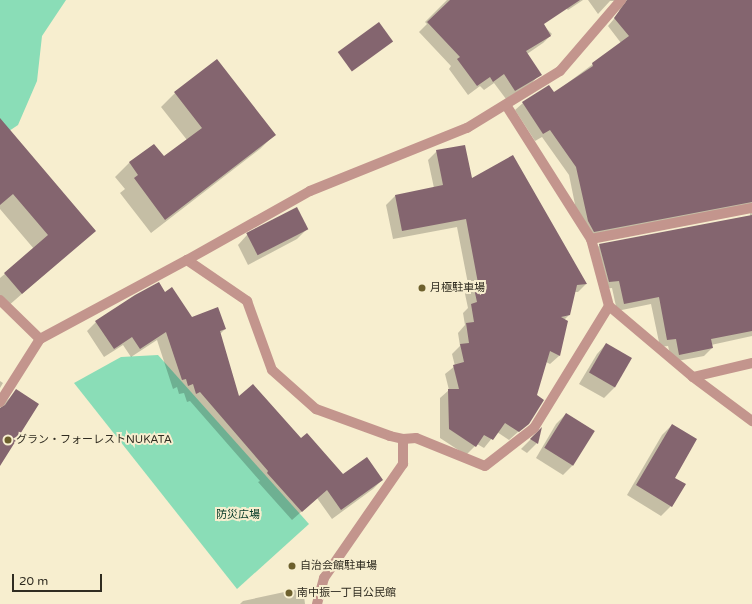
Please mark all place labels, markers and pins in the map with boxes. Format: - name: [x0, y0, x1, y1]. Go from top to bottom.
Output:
- place label: 月極駐車場: [430, 281, 485, 295]
- marker: 月極駐車場: [417, 283, 427, 293]
- place label: グラン・フォーレストNUKATA: [16, 433, 172, 447]
- marker: グラン・フォーレストNUKATA: [3, 435, 13, 445]
- place label: 自治会館駐車場: [300, 559, 377, 573]
- marker: 自治会館駐車場: [287, 561, 297, 571]
- place label: 南中振一丁目公民館: [297, 586, 396, 600]
- marker: 南中振一丁目公民館: [284, 588, 294, 598]

